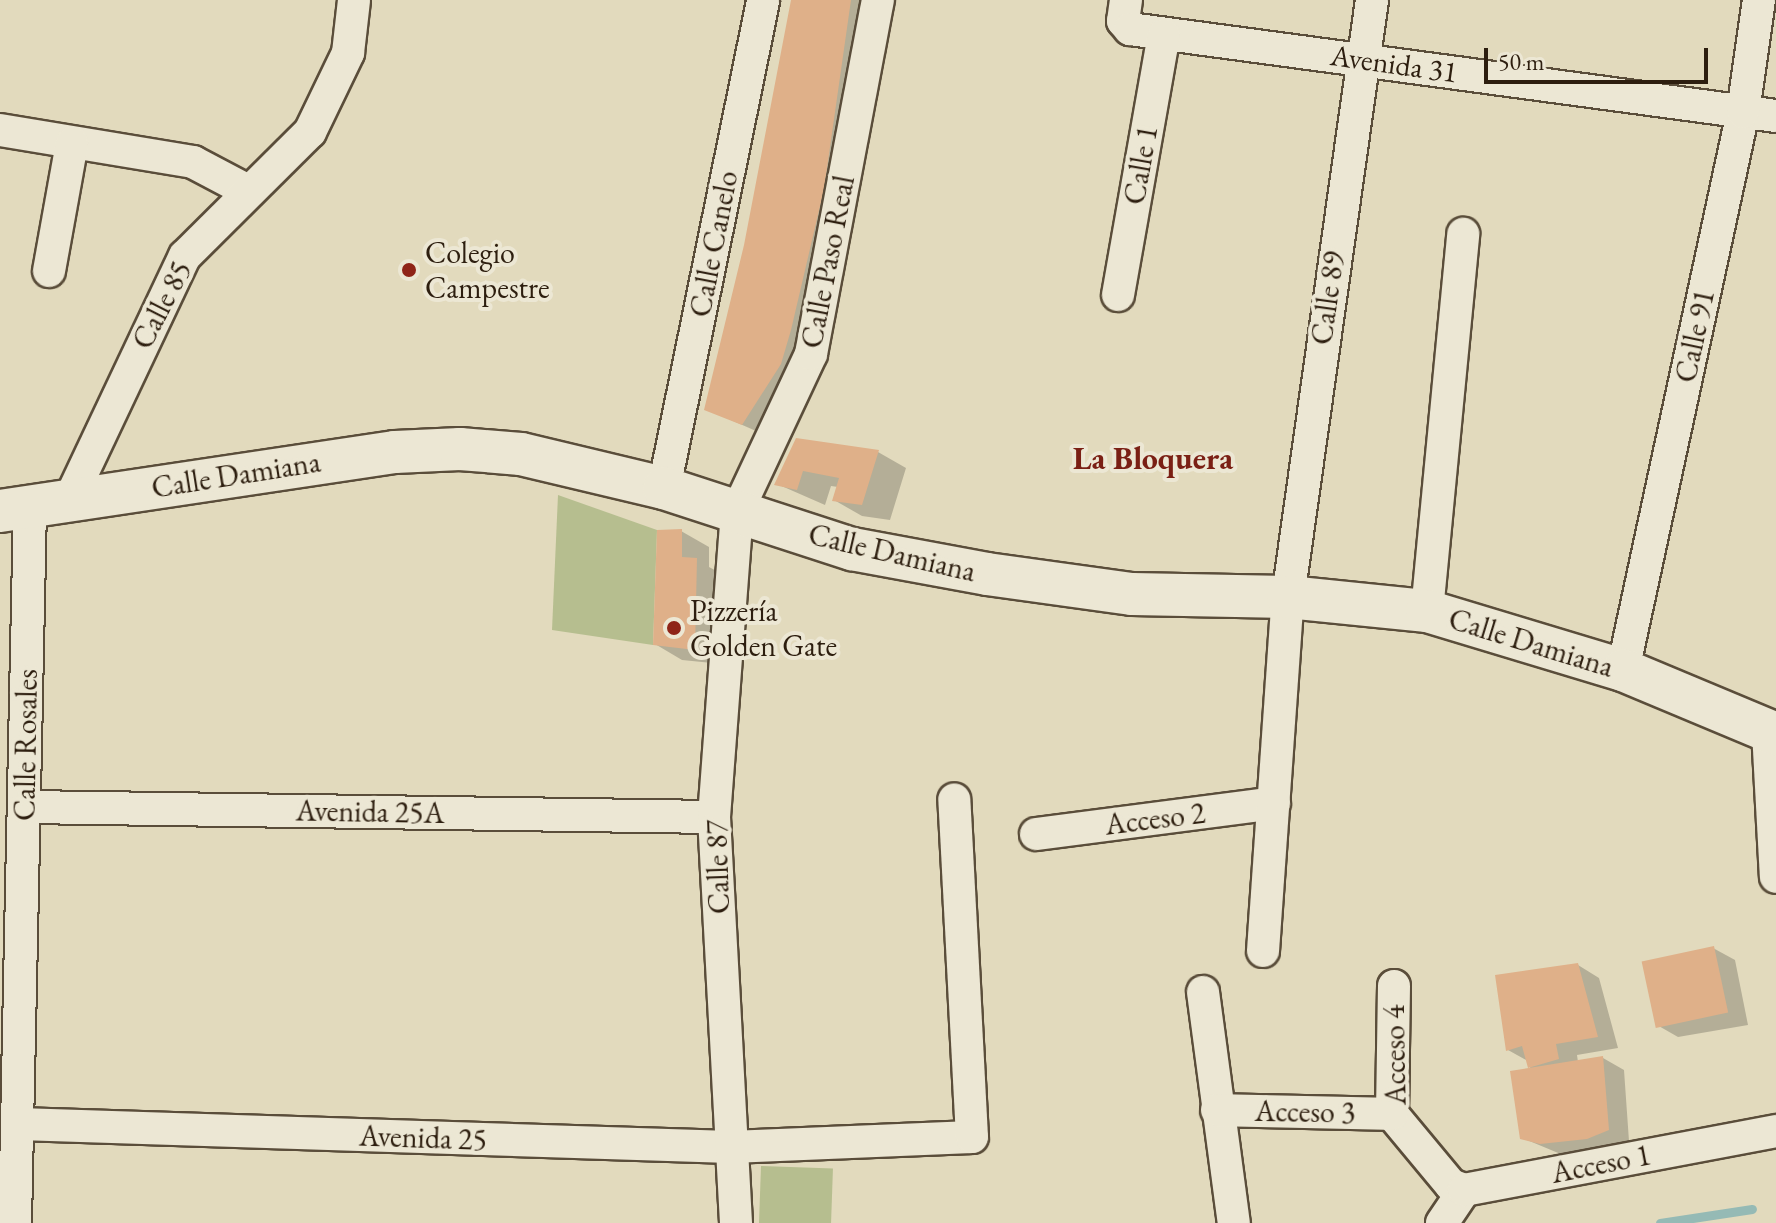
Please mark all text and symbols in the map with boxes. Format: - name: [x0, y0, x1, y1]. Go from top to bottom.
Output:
- scale bar: [1488, 32, 1712, 82]
- street label: Avenida 31: [1328, 37, 1460, 91]
- text: 50 m: [1498, 46, 1545, 77]
- street label: Calle 1: [1116, 123, 1166, 207]
- street label: Calle Canelo: [682, 168, 746, 320]
- street label: Calle Paso Real: [794, 173, 862, 351]
- place label: Colegio Campestre: [425, 235, 550, 306]
- street label: Calle 89: [1304, 249, 1352, 347]
- street label: Calle 85: [125, 255, 199, 355]
- marker: Colegio Campestre: [400, 261, 418, 279]
- street label: Calle 91: [1668, 286, 1722, 386]
- district label: La Bloquera: [1073, 439, 1233, 477]
- street label: Calle Damiana: [149, 444, 323, 506]
- street label: Calle Damiana: [805, 516, 979, 590]
- place label: Pizzería Golden Gate: [690, 593, 837, 664]
- street label: Calle Damiana: [1444, 601, 1618, 685]
- marker: Pizzería Golden Gate: [665, 619, 683, 637]
- street label: Calle Rosales: [7, 669, 45, 821]
- street label: Avenida 25A: [295, 793, 445, 831]
- street label: Acceso 2: [1103, 795, 1207, 843]
- street label: Calle 87: [698, 819, 738, 915]
- street label: Acceso 4: [1376, 1004, 1414, 1106]
- street label: Acceso 3: [1254, 1093, 1356, 1131]
- street label: Avenida 25: [358, 1118, 488, 1158]
- street label: Acceso 1: [1548, 1137, 1654, 1191]

